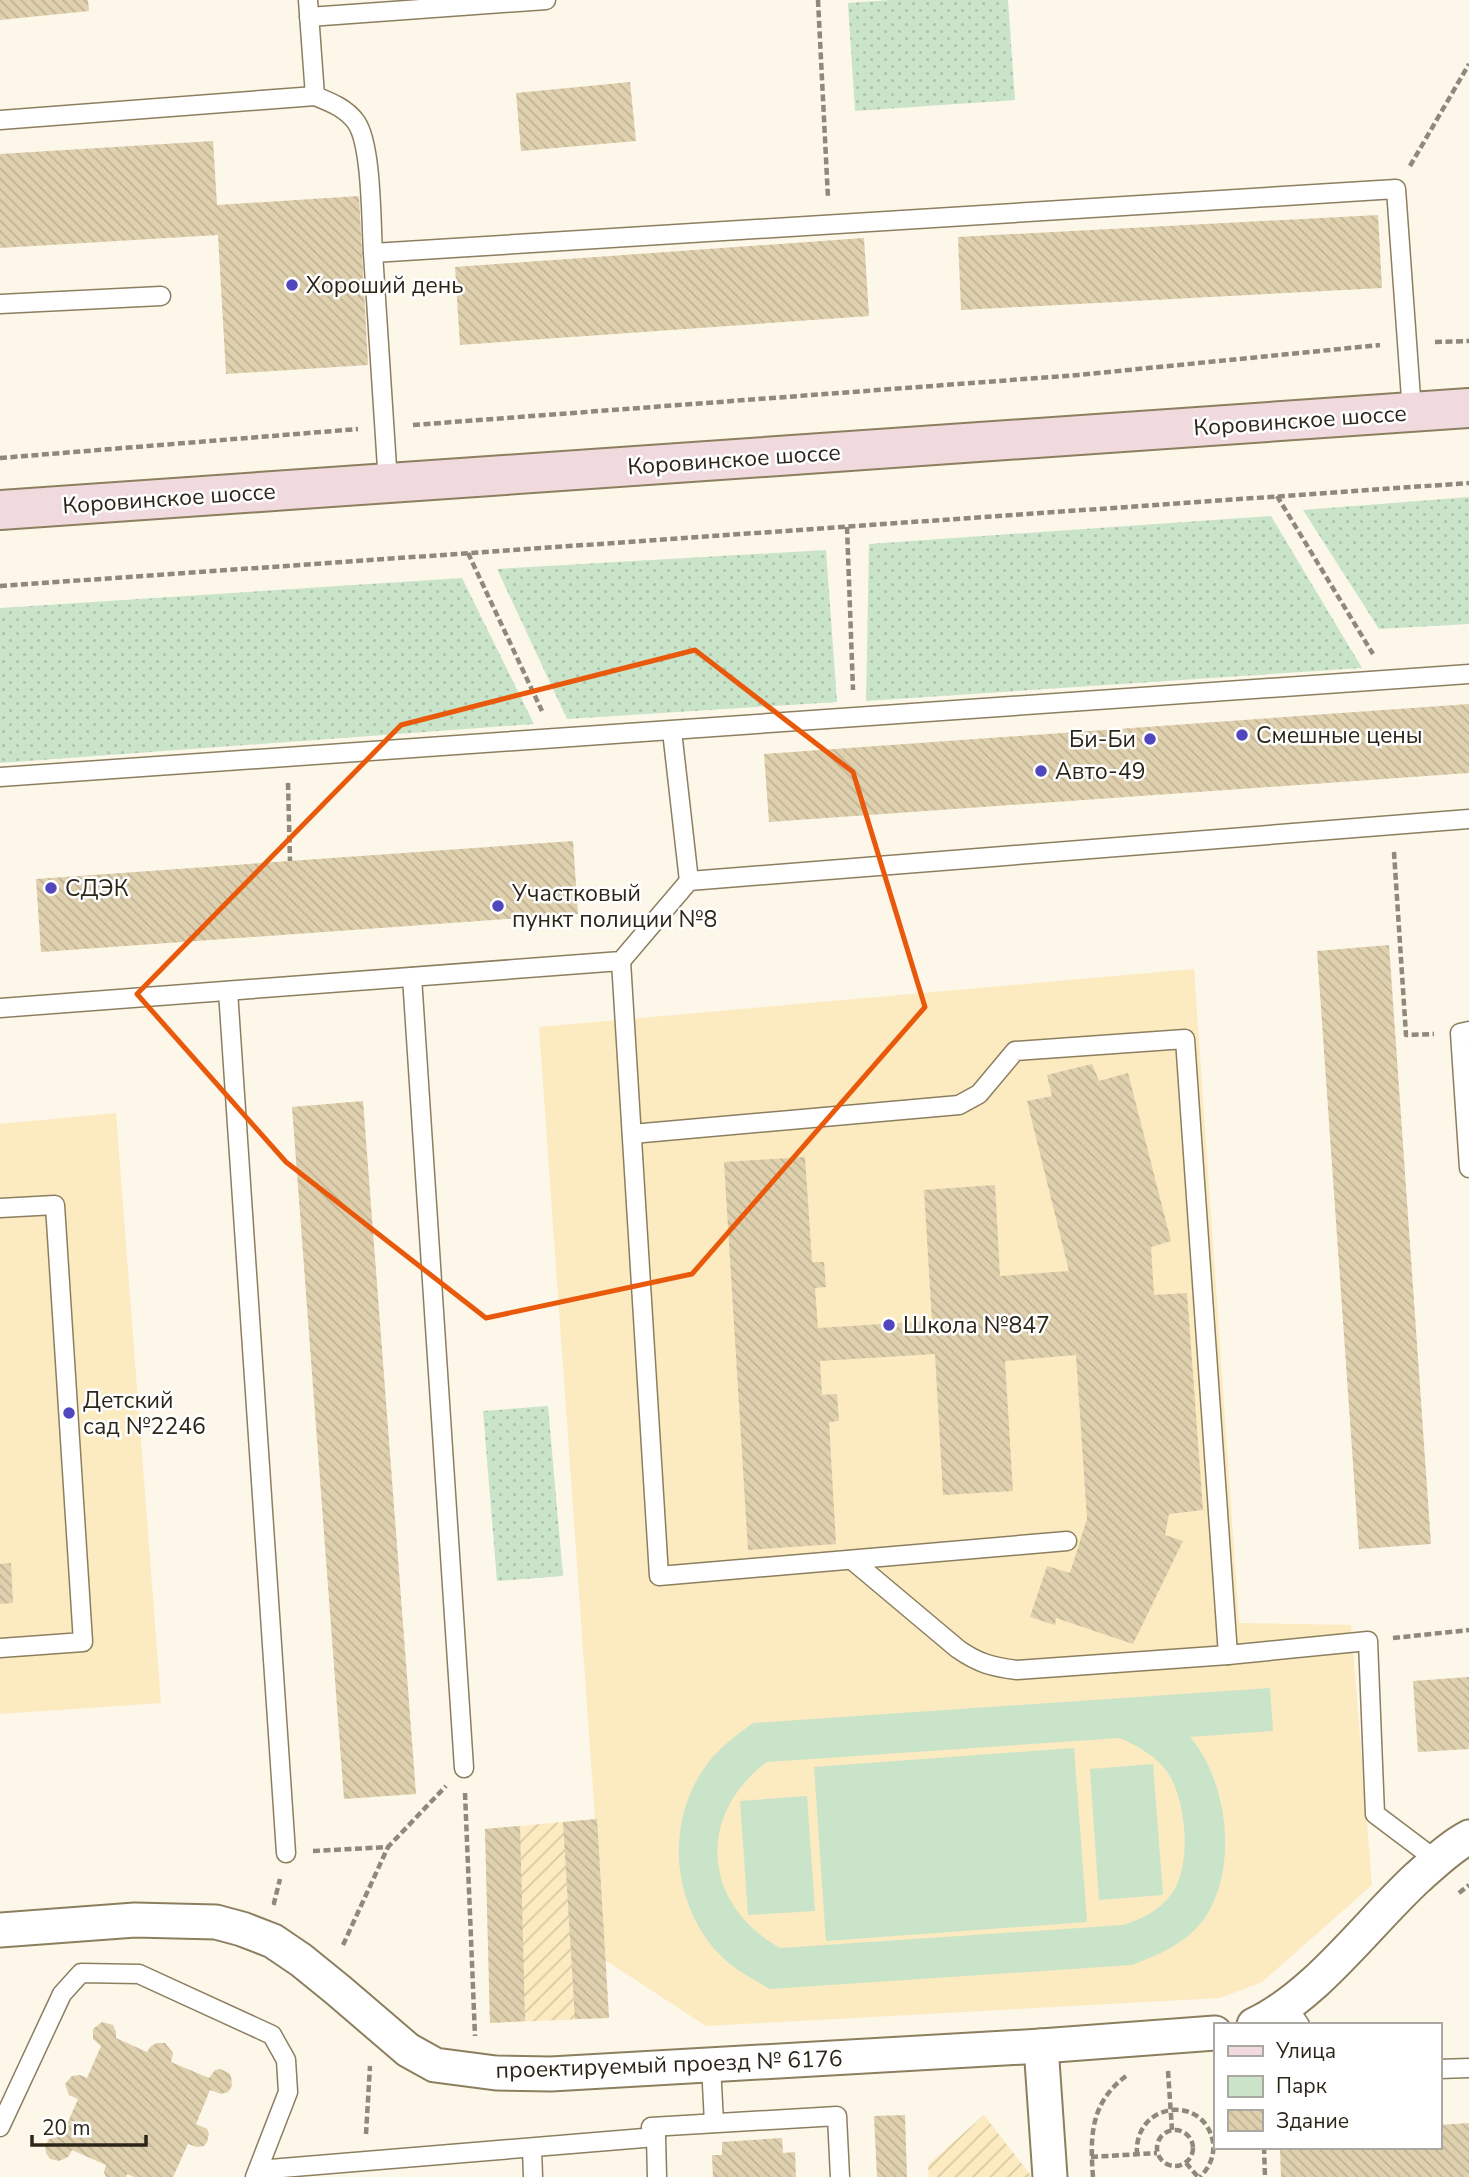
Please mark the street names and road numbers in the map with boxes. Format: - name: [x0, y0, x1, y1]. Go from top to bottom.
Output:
- street label: Коровинское шоссе: [1192, 398, 1408, 443]
- street label: Коровинское шоссе: [626, 437, 842, 482]
- street label: Коровинское шоссе: [61, 476, 277, 521]
- street label: проектируемый проезд № 6176: [495, 2043, 843, 2086]

